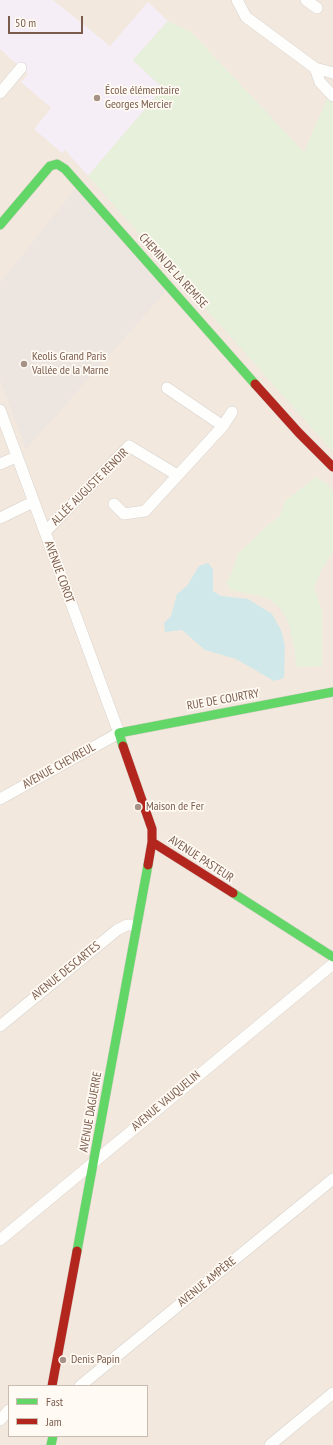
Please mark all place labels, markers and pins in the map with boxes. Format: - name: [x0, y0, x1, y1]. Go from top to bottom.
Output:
- place label: École élémentaire Georges Mercier: [105, 84, 179, 112]
- marker: École élémentaire Georges Mercier: [92, 93, 102, 103]
- place label: Keolis Grand Paris Vallée de la Marne: [32, 350, 109, 378]
- marker: Keolis Grand Paris Vallée de la Marne: [19, 359, 29, 369]
- place label: Maison de Fer: [146, 800, 204, 814]
- marker: Maison de Fer: [133, 802, 143, 812]
- place label: Denis Papin: [71, 1353, 120, 1367]
- marker: Denis Papin: [58, 1355, 68, 1365]

